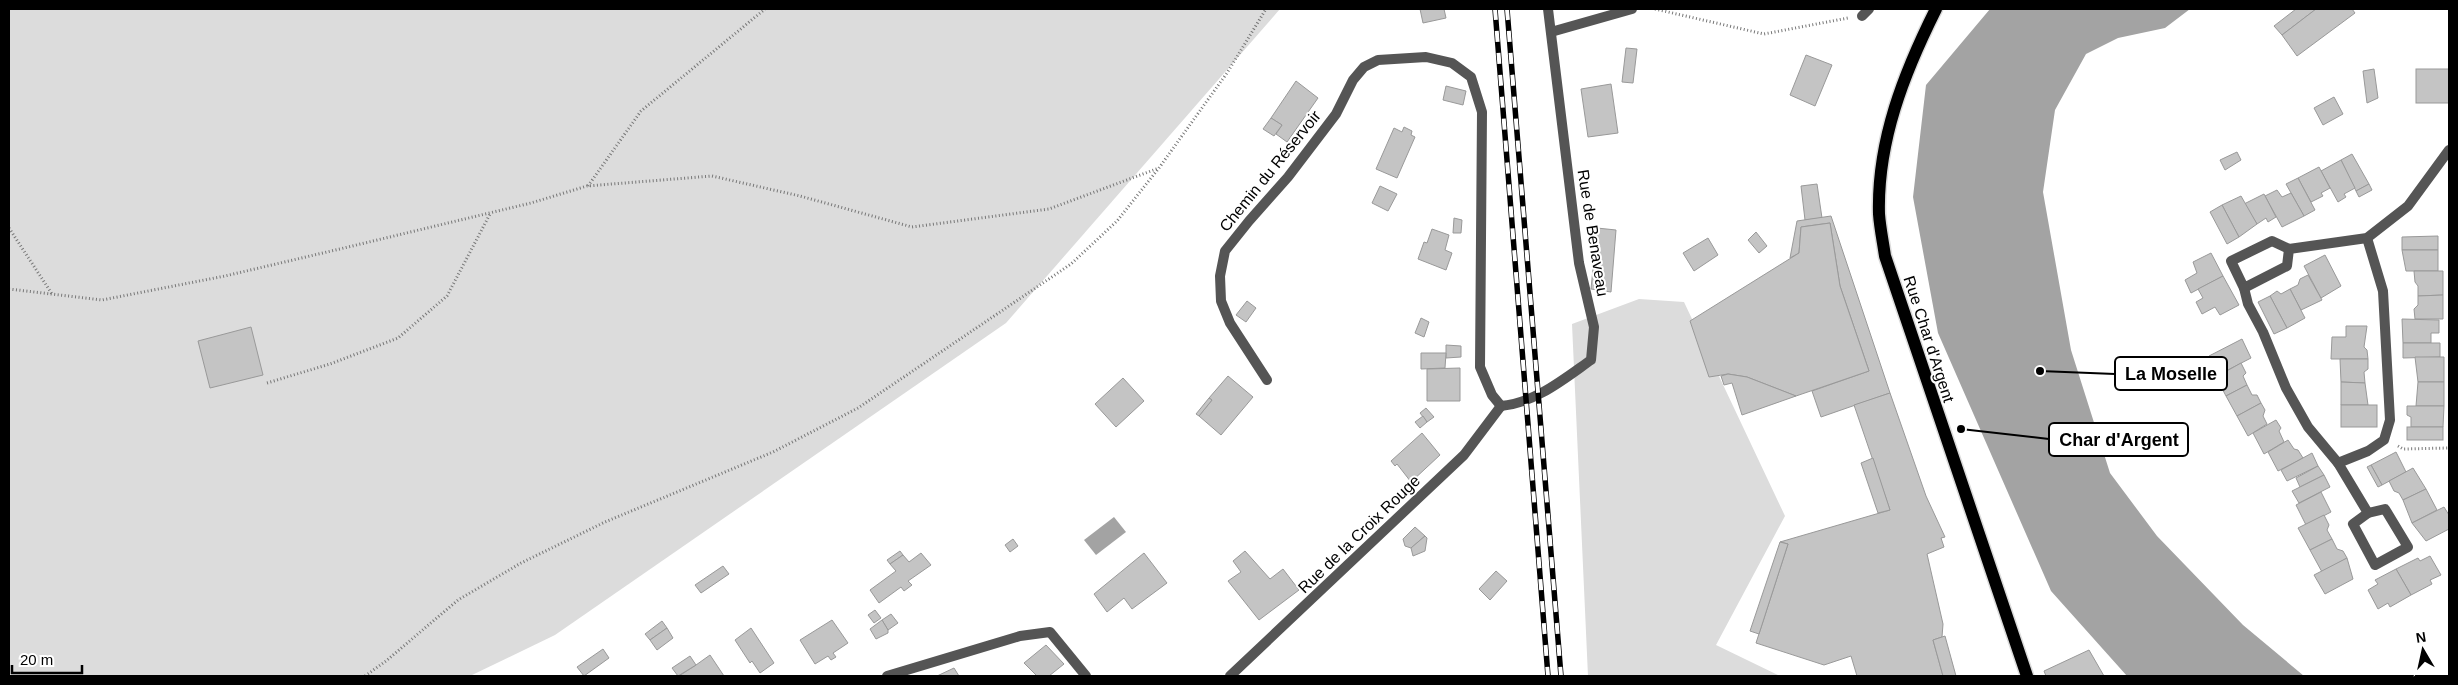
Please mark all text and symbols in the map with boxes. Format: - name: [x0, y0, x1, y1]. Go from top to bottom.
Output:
- street label: Chemin du Réservoir: [1216, 107, 1324, 235]
- street label: Rue de Benaveau: [1575, 168, 1611, 298]
- street label: Rue Char d'Argent: [1901, 274, 1958, 405]
- callout: La Moselle: [2115, 357, 2227, 390]
- text: La Moselle: [2125, 364, 2217, 384]
- callout: Char d'Argent: [2049, 423, 2188, 456]
- text: Char d'Argent: [2059, 430, 2179, 450]
- street label: Rue de la Croix Rouge: [1295, 472, 1423, 596]
- north arrow: [2398, 625, 2448, 675]
- text: N: [2415, 628, 2427, 646]
- scale bar: [12, 642, 82, 674]
- text: 20 m: [20, 651, 53, 668]

